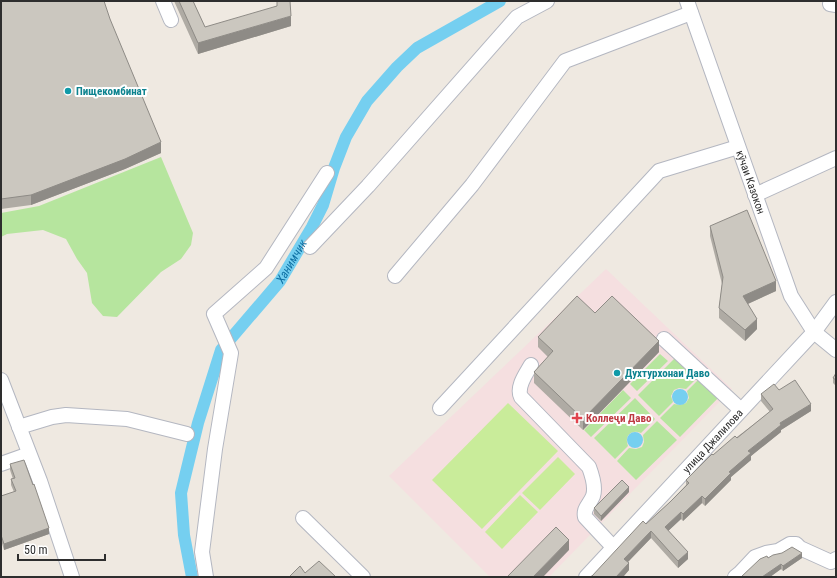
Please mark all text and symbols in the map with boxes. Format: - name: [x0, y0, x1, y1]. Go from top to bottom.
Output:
- place label: Пищекомбинат: [76, 85, 147, 98]
- marker: Пищекомбинат: [63, 86, 73, 96]
- street label: кӯчаи Казокон: [734, 148, 768, 216]
- water label: Ханимчик: [273, 237, 310, 287]
- place label: Духтурхонаи Даво: [625, 367, 710, 380]
- marker: Духтурхонаи Даво: [612, 368, 622, 378]
- street label: улица Джалилова: [680, 406, 745, 475]
- marker: Коллеҷи Даво: [571, 412, 583, 424]
- place label: Коллеҷи Даво: [586, 412, 652, 425]
- scale bar: [18, 536, 105, 562]
- text: 50 m: [24, 543, 48, 557]

